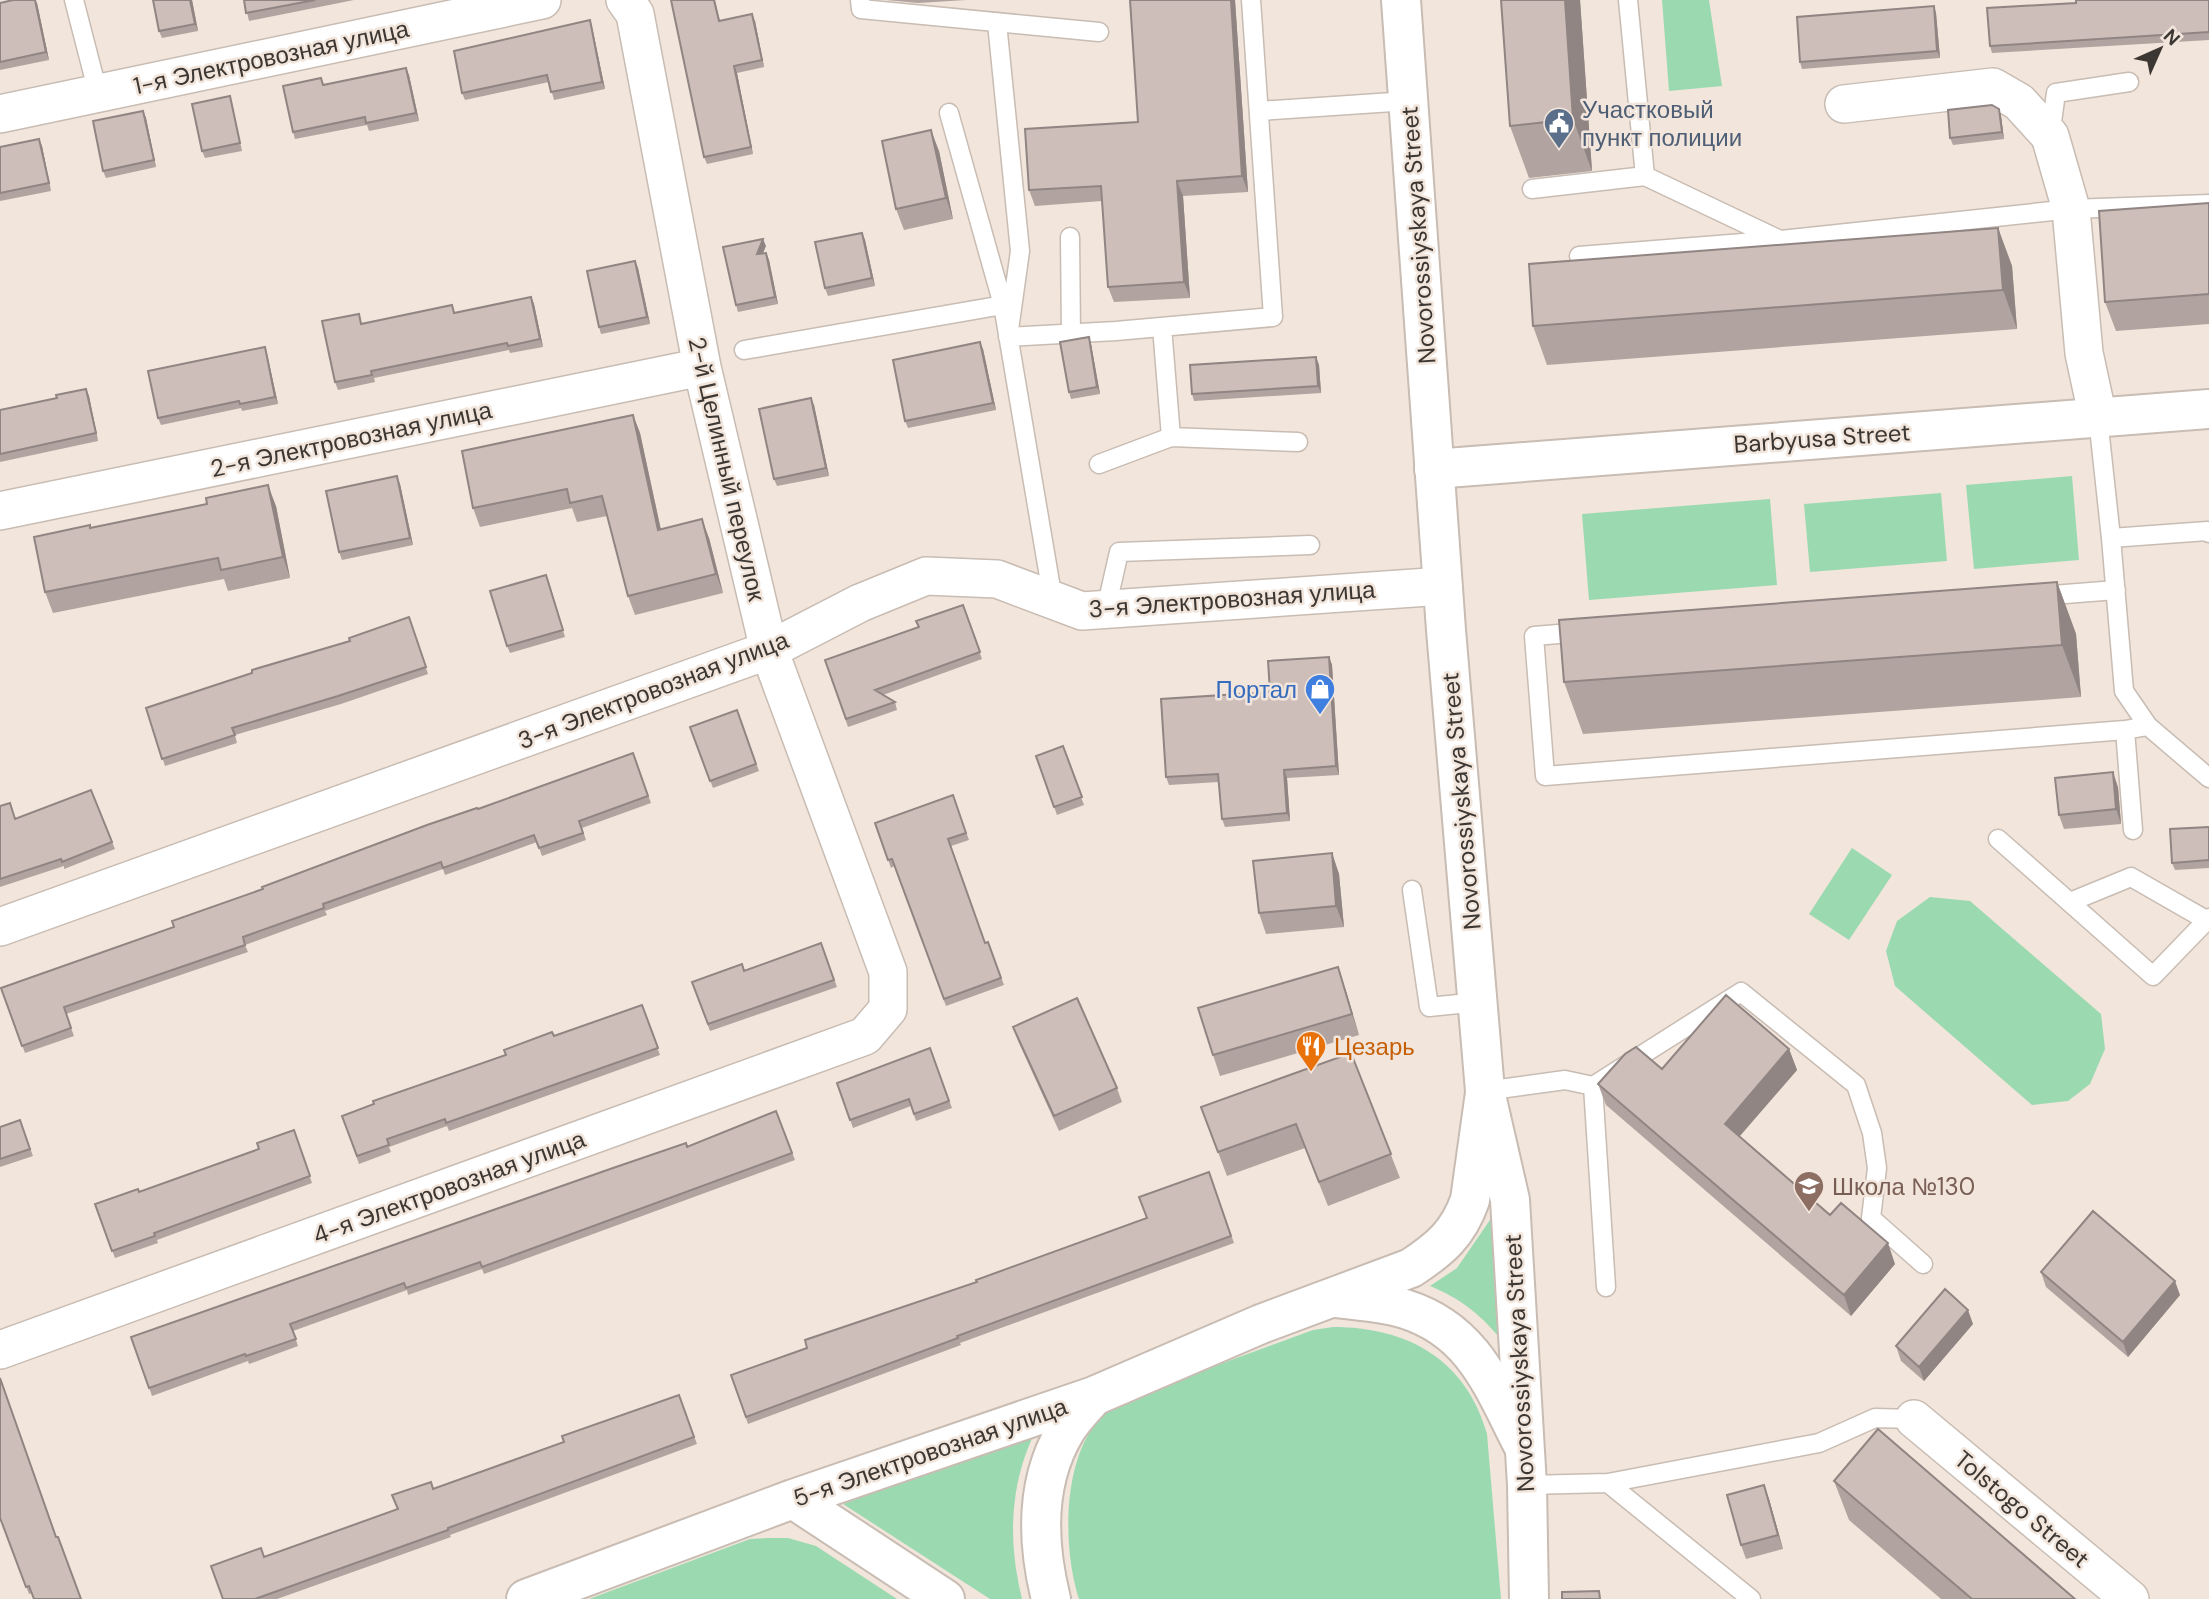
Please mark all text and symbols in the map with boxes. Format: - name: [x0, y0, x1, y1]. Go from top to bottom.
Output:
- street label: 1-я Электровозная улица: [131, 13, 412, 101]
- north arrow: [2125, 14, 2195, 84]
- text: N: [2158, 24, 2185, 51]
- place label: Участковый пункт полиции: [1582, 94, 1742, 153]
- street label: Novorossiyskaya Street: [1394, 105, 1442, 365]
- public building icon: Участковый пункт полиции: [1542, 106, 1576, 150]
- street label: 2-й Целинный переулок: [682, 334, 773, 605]
- street label: 2-я Электровозная улица: [207, 394, 495, 484]
- street label: Barbyusa Street: [1733, 416, 1911, 460]
- street label: 3-я Электровозная улица: [1088, 573, 1377, 624]
- street label: 3-я Электровозная улица: [513, 624, 793, 756]
- street label: Novorossiyskaya Street: [1434, 671, 1488, 931]
- shop icon: Портал: [1303, 672, 1337, 716]
- place label: Портал: [1216, 674, 1297, 705]
- restaurant icon: Цезарь: [1294, 1029, 1328, 1073]
- place label: Цезарь: [1334, 1031, 1415, 1062]
- street label: 4-я Электровозная улица: [309, 1123, 590, 1251]
- school or university icon: Школа №130: [1792, 1169, 1826, 1213]
- place label: Школа №130: [1832, 1171, 1975, 1202]
- street label: Novorossiyskaya Street: [1497, 1233, 1541, 1493]
- street label: 5-я Электровозная улица: [789, 1390, 1072, 1514]
- street label: Tolstogo Street: [1948, 1444, 2096, 1574]

